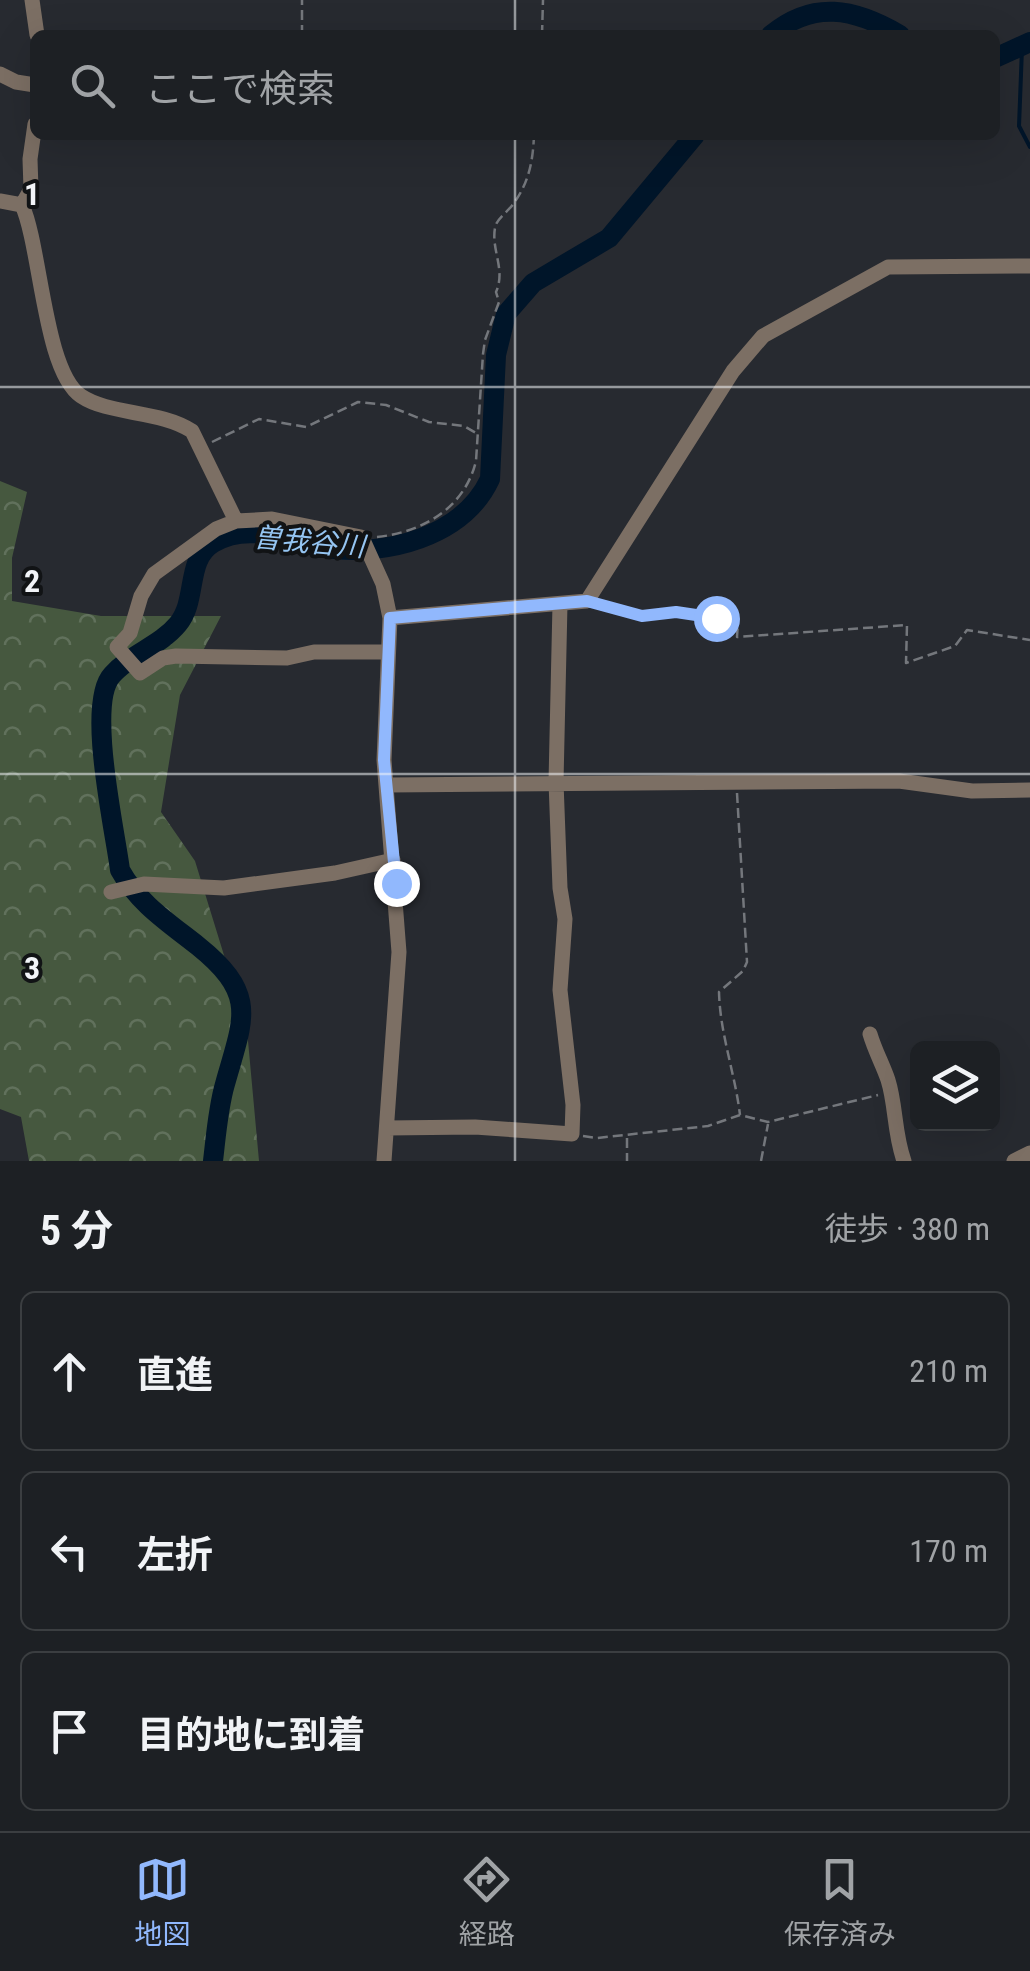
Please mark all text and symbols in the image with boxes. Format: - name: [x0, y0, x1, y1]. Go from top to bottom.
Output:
- search box: [30, 30, 1000, 140]
- icon: search: [65, 58, 120, 113]
- text: ここで検索: [145, 67, 335, 111]
- text: 1: [24, 175, 40, 213]
- water label: 曽我谷川: [252, 521, 369, 564]
- text: 2: [24, 562, 40, 600]
- route start: [694, 596, 740, 642]
- route end: [374, 861, 420, 907]
- text: 3: [24, 949, 40, 987]
- map controls: [910, 1041, 1000, 1131]
- button: layers: [910, 1041, 1000, 1131]
- text: 5 分: [40, 1206, 113, 1255]
- text: 徒歩 · 380 m: [825, 1210, 990, 1248]
- icon: ahead: [42, 1344, 97, 1399]
- text: 210 m: [909, 1352, 988, 1390]
- text: 直進: [137, 1353, 213, 1397]
- icon: left: [42, 1524, 97, 1579]
- text: 170 m: [909, 1532, 988, 1570]
- text: 左折: [137, 1533, 213, 1577]
- icon: arrive: [42, 1704, 97, 1759]
- text: 目的地に到着: [137, 1713, 365, 1757]
- tab: 地図: [134, 1852, 190, 1952]
- tab: 経路: [459, 1852, 515, 1952]
- tab: 保存済み: [784, 1852, 896, 1952]

